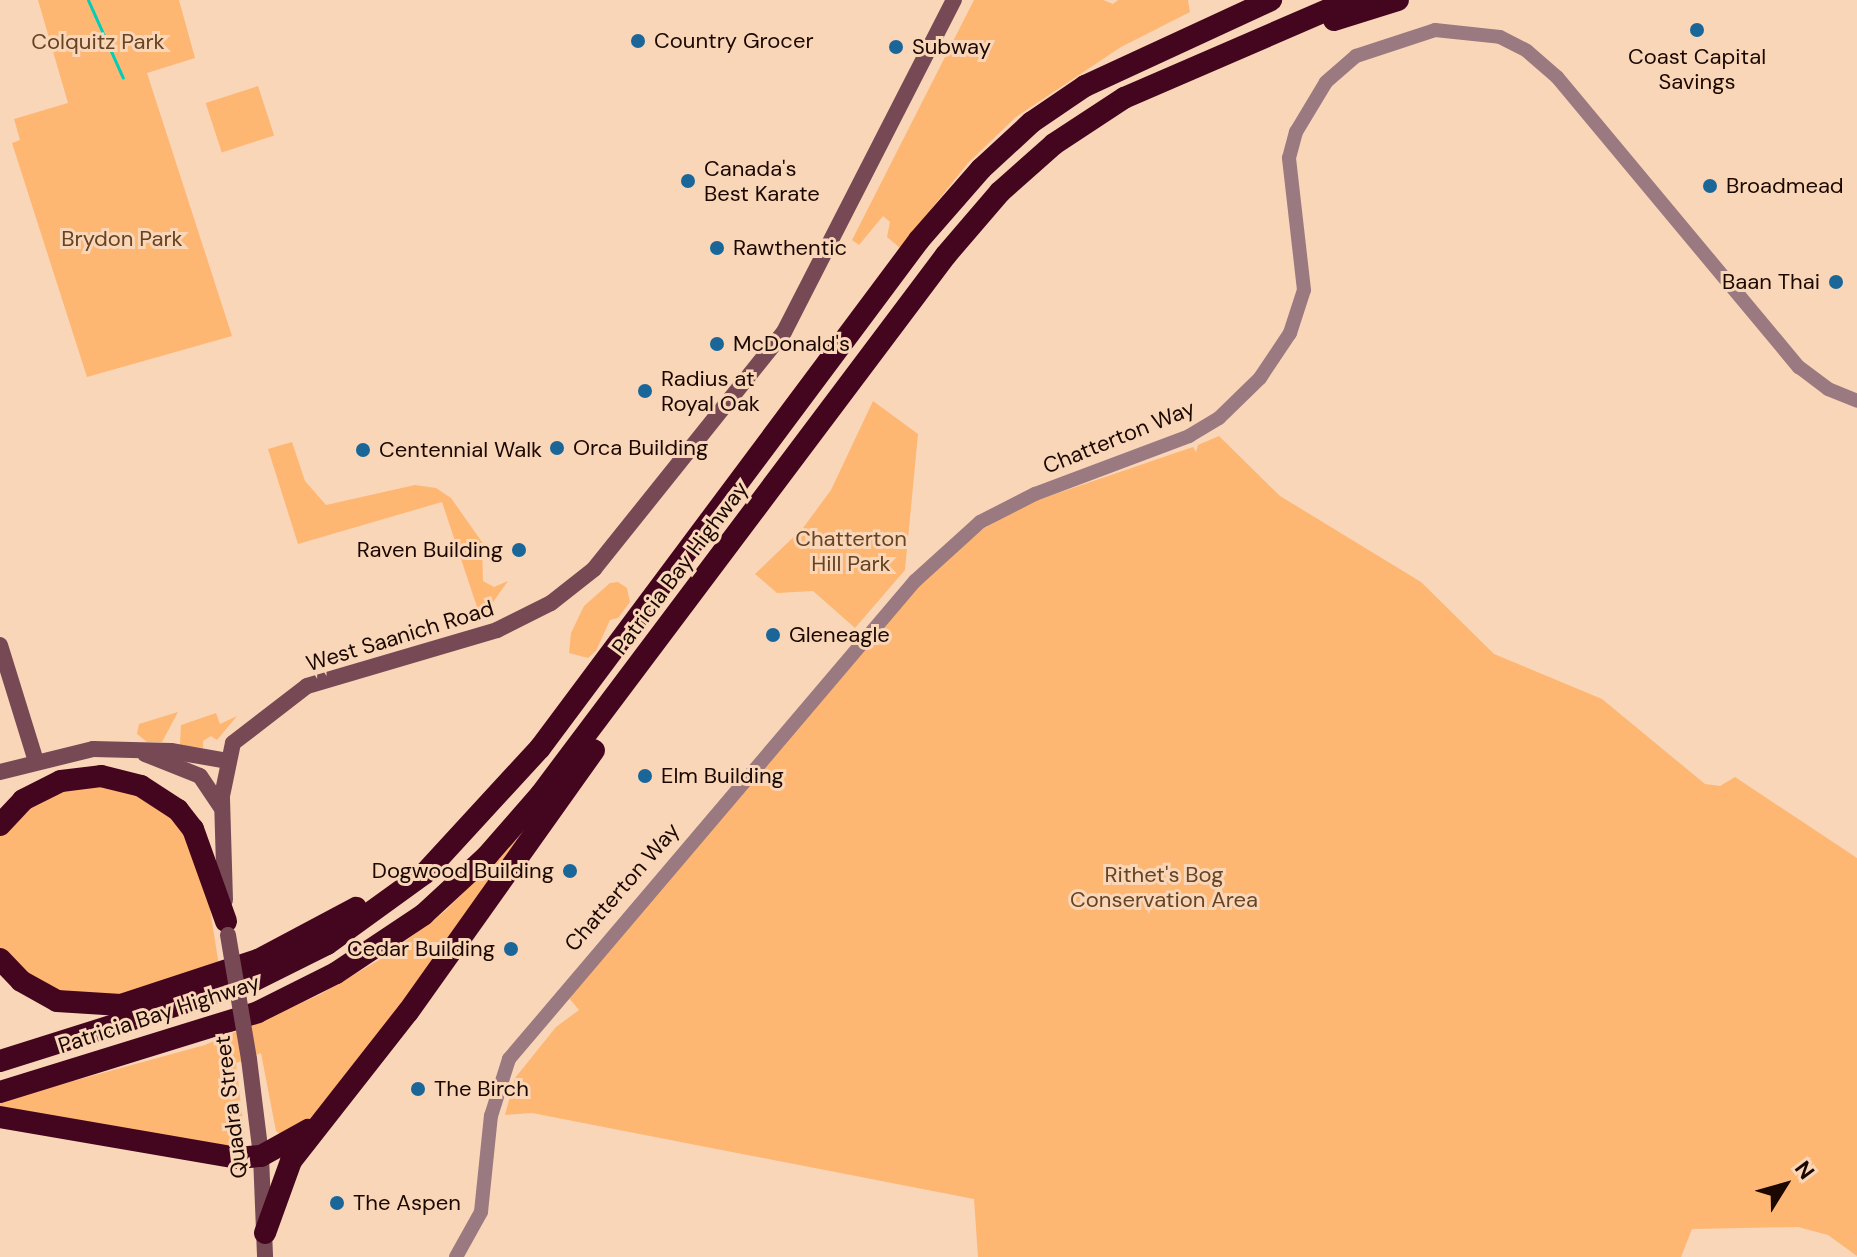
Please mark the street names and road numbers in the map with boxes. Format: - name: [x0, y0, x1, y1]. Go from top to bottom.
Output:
- street label: Chatterton Way: [1039, 394, 1199, 480]
- street label: Patricia Bay Highway: [606, 476, 754, 660]
- street label: West Saanich Road: [303, 595, 497, 677]
- street label: Chatterton Way: [559, 817, 685, 957]
- street label: Patricia Bay Highway: [55, 969, 263, 1059]
- street label: Quadra Street: [209, 1034, 253, 1180]

